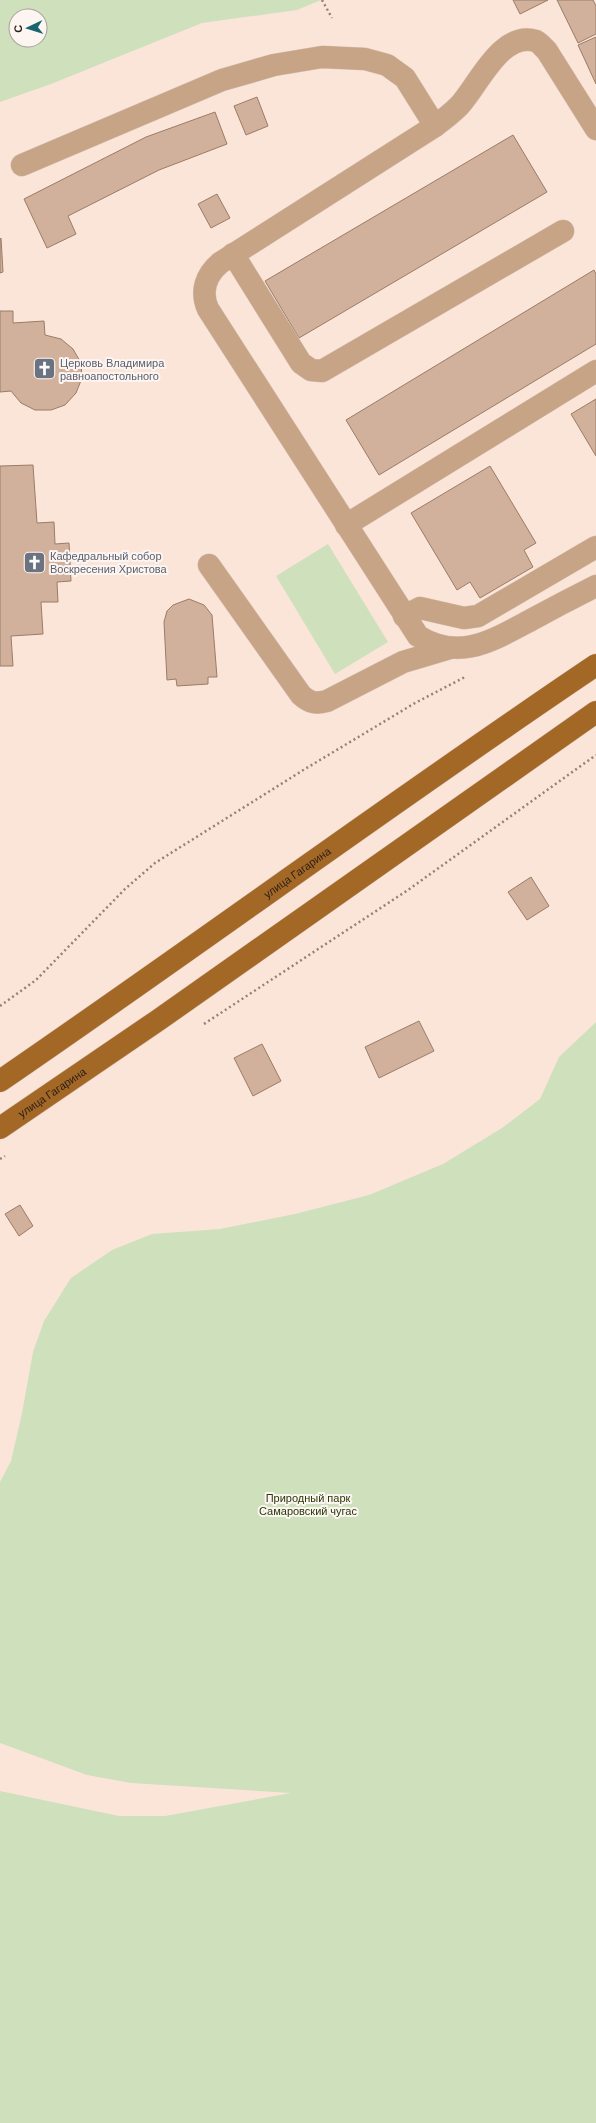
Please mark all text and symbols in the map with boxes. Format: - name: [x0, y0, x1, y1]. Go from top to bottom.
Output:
- north arrow: [8, 8, 48, 48]
- text: С: [11, 24, 25, 33]
- church icon: Церковь Владимира равноапостольного: [31, 356, 57, 382]
- place label: Церковь Владимира равноапостольного: [60, 356, 165, 383]
- church icon: Кафедральный собор Воскресения Христова: [22, 549, 48, 575]
- place label: Кафедральный собор Воскресения Христова: [50, 549, 168, 576]
- street label: улица Гагарина: [261, 843, 334, 901]
- street label: улица Гагарина: [15, 1064, 89, 1121]
- park label: Природный парк Самаровский чугас: [259, 1491, 357, 1518]

